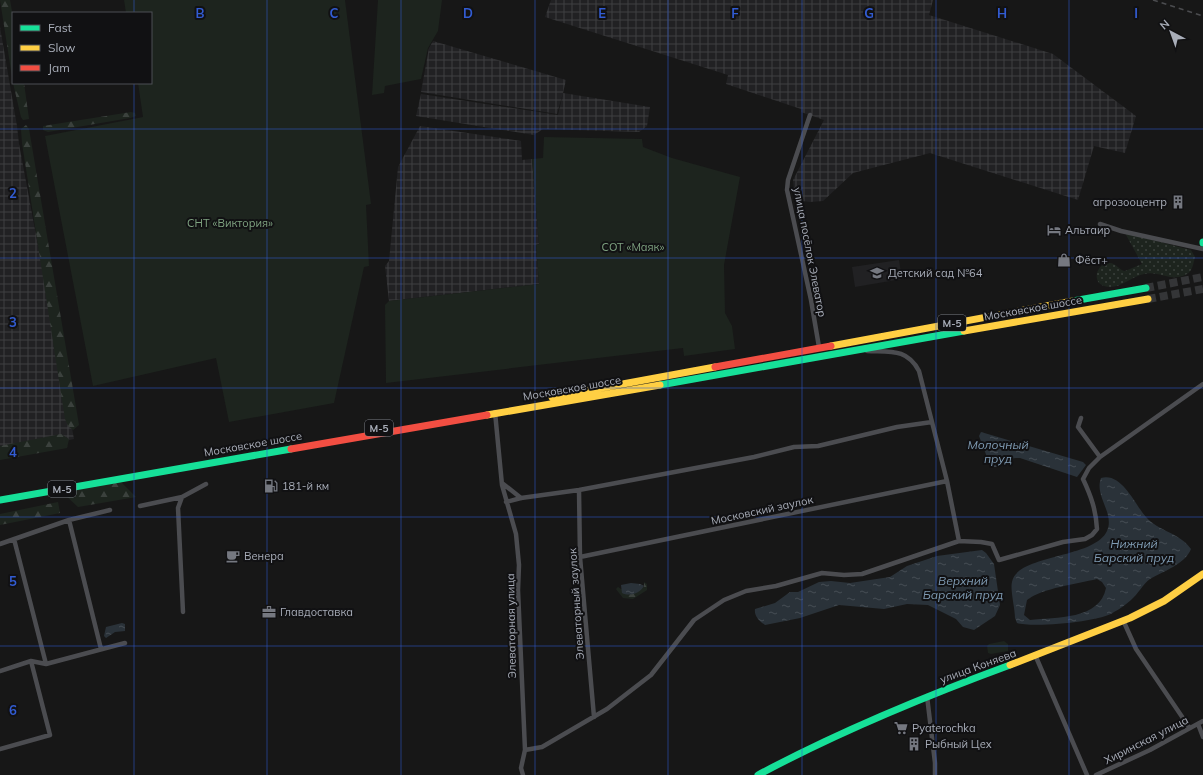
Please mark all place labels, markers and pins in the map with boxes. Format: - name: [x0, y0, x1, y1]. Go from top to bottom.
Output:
- building icon: агрозооцентр: [1170, 194, 1186, 210]
- place label: агрозооцентр: [1093, 195, 1167, 209]
- hotel icon: Альтаир: [1046, 222, 1062, 238]
- place label: Альтаир: [1065, 223, 1111, 237]
- shop icon: Фёст+: [1056, 252, 1072, 268]
- place label: Фёст+: [1075, 253, 1108, 267]
- school or university icon: Детский сад №64: [869, 265, 885, 281]
- place label: Детский сад №64: [888, 266, 983, 280]
- fuel station icon: 181-й км: [263, 478, 279, 494]
- place label: 181-й км: [282, 479, 329, 493]
- cafe icon: Венера: [225, 548, 241, 564]
- place label: Венера: [244, 549, 284, 563]
- office icon: Главдоставка: [261, 604, 277, 620]
- place label: Главдоставка: [280, 605, 353, 619]
- supermarket icon: Pyaterochka: [893, 720, 909, 736]
- place label: Pyaterochka: [912, 721, 976, 735]
- building icon: Рыбный Цех: [906, 736, 922, 752]
- place label: Рыбный Цех: [925, 737, 992, 751]

